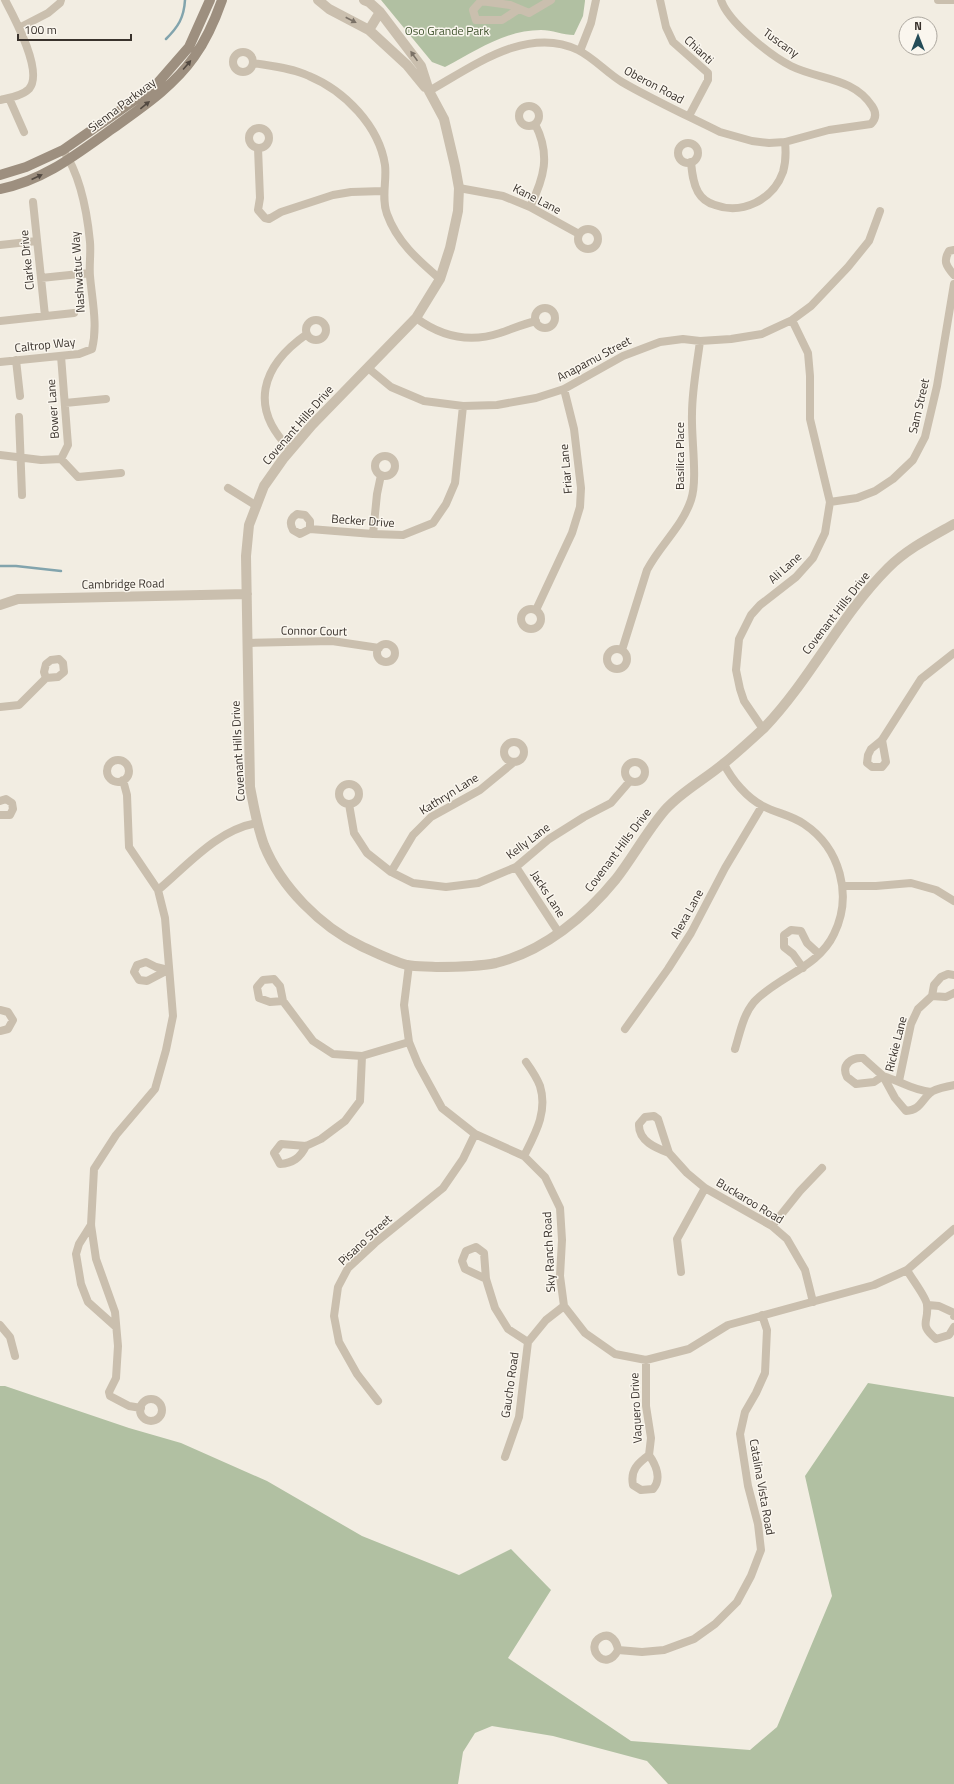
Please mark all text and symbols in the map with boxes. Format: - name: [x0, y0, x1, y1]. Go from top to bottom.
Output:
- scale bar: [18, 16, 131, 42]
- one-way arrow: [346, 16, 357, 23]
- north arrow: [898, 16, 938, 56]
- text: N: [914, 18, 922, 34]
- text: 100 m: [24, 20, 57, 39]
- park label: Oso Grande Park: [405, 21, 489, 40]
- street label: Tuscany: [759, 23, 803, 62]
- street label: Chianti: [680, 31, 719, 68]
- one-way arrow: [410, 51, 418, 61]
- one-way arrow: [183, 60, 192, 71]
- street label: Oberon Road: [621, 61, 688, 108]
- street label: Sienna Parkway: [84, 73, 160, 136]
- one-way arrow: [139, 101, 150, 109]
- one-way arrow: [31, 174, 43, 180]
- street label: Kane Lane: [510, 178, 565, 219]
- street label: Clarke Drive: [14, 229, 39, 291]
- street label: Nashwatuc Way: [65, 230, 90, 314]
- street label: Anapamu Street: [553, 331, 635, 386]
- street label: Caltrop Way: [14, 332, 77, 357]
- street label: Sam Street: [903, 376, 934, 435]
- street label: Bower Lane: [41, 379, 64, 440]
- street label: Covenant Hills Drive: [257, 380, 338, 469]
- street label: Basilica Place: [670, 422, 689, 490]
- street label: Friar Lane: [554, 443, 577, 495]
- street label: Becker Drive: [331, 509, 395, 532]
- street label: Ali Lane: [764, 547, 806, 588]
- street label: Covenant Hills Drive: [797, 567, 874, 658]
- street label: Cambridge Road: [81, 573, 165, 594]
- street label: Connor Court: [281, 620, 348, 641]
- street label: Covenant Hills Drive: [225, 700, 250, 802]
- street label: Kathryn Lane: [415, 768, 482, 819]
- street label: Covenant Hills Drive: [580, 804, 656, 896]
- street label: Kelly Lane: [502, 818, 554, 864]
- street label: Jacks Lane: [526, 866, 571, 921]
- street label: Alexa Lane: [665, 885, 708, 942]
- street label: Rickie Lane: [879, 1014, 912, 1074]
- street label: Buckaroo Road: [713, 1173, 788, 1228]
- street label: Pisano Street: [333, 1209, 396, 1270]
- street label: Sky Ranch Road: [537, 1211, 560, 1293]
- street label: Gaucho Road: [495, 1351, 524, 1419]
- street label: Vaquero Drive: [624, 1372, 647, 1444]
- street label: Catalina Vista Road: [745, 1437, 780, 1536]

